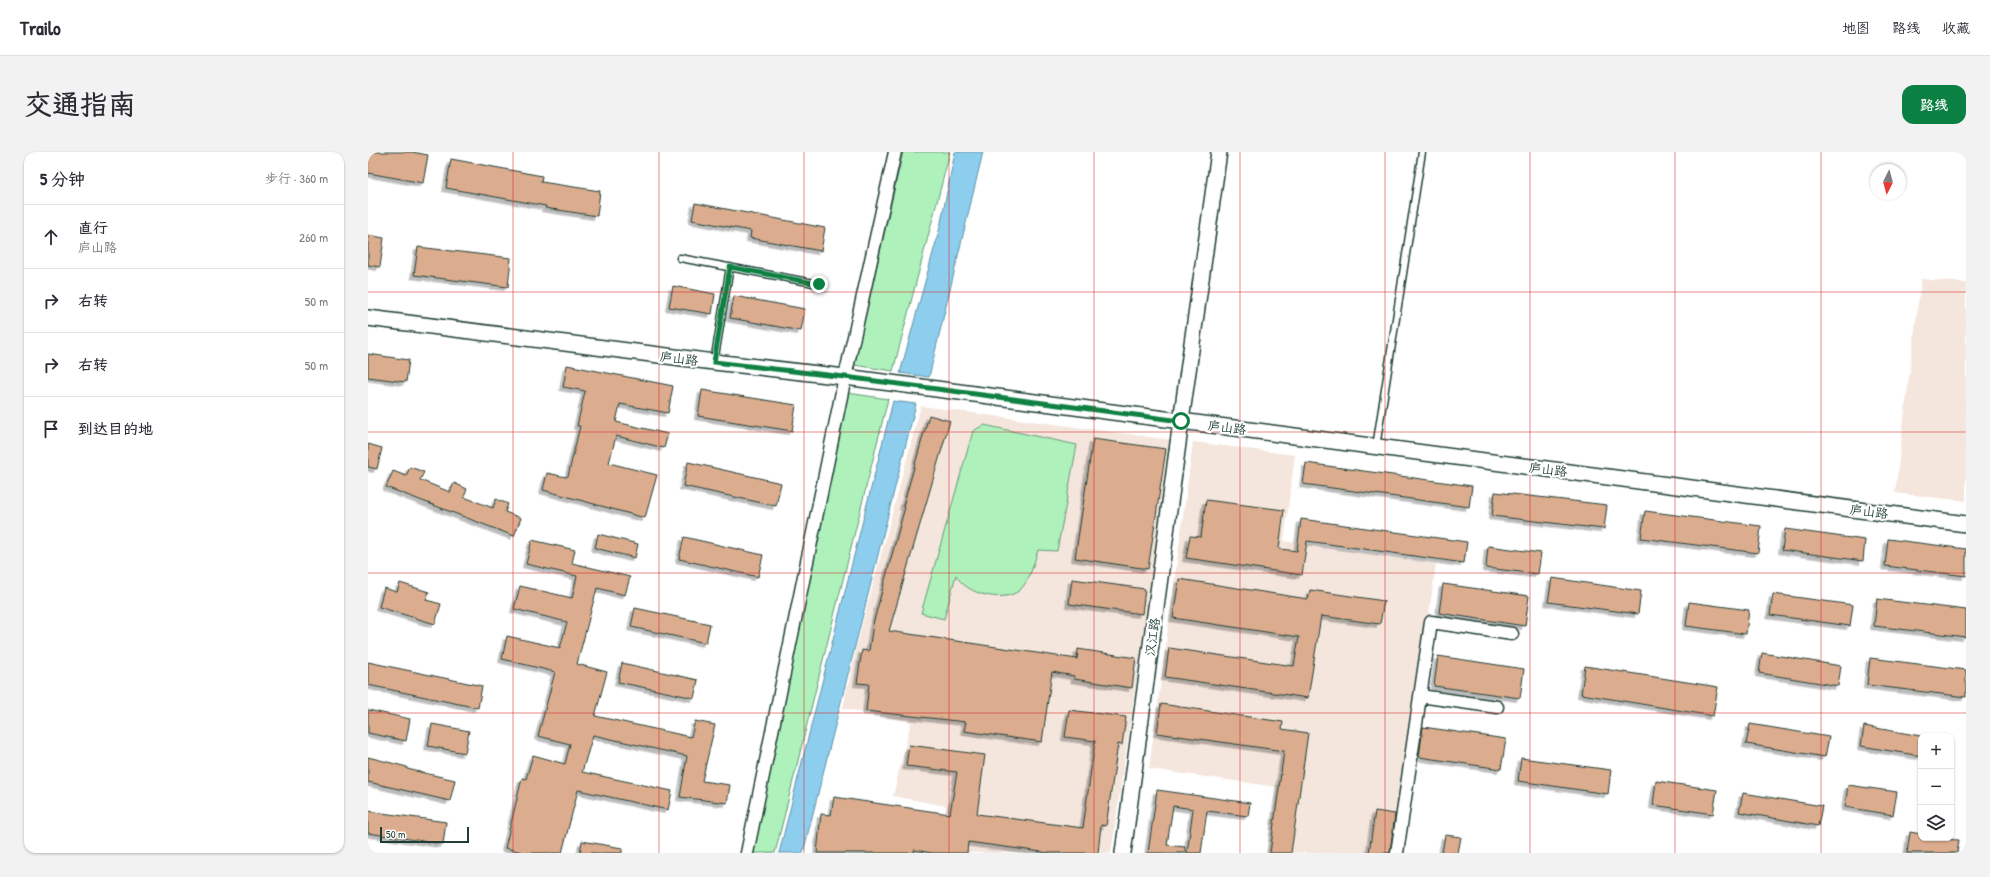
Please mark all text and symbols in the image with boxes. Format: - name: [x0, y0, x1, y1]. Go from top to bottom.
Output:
- text: Trailo: [20, 15, 61, 41]
- text: 地图: [1842, 18, 1870, 37]
- text: 路线: [1892, 18, 1920, 37]
- text: 收藏: [1942, 18, 1970, 37]
- text: 交通指南: [24, 85, 136, 123]
- button: 路线: [1902, 85, 1966, 124]
- north arrow: [1870, 164, 1906, 200]
- text: 5 分钟: [40, 167, 85, 190]
- text: 步行 · 360 m: [265, 169, 328, 187]
- text: 直行: [78, 217, 108, 238]
- icon: ahead: [40, 226, 62, 248]
- text: 260 m: [299, 228, 328, 246]
- text: 庐山路: [78, 238, 117, 256]
- route end: [810, 275, 828, 293]
- icon: right: [40, 290, 62, 312]
- text: 右转: [78, 290, 108, 311]
- text: 50 m: [305, 292, 328, 310]
- street label: 庐山路: [659, 347, 699, 369]
- icon: right: [40, 354, 62, 376]
- text: 右转: [78, 354, 108, 375]
- text: 50 m: [305, 356, 328, 374]
- route start: [1172, 412, 1190, 430]
- street label: 庐山路: [1207, 416, 1247, 438]
- icon: arrive: [40, 418, 62, 440]
- text: 到达目的地: [78, 418, 153, 439]
- street label: 庐山路: [1528, 458, 1568, 480]
- street label: 庐山路: [1849, 500, 1889, 522]
- street label: 汉江路: [1140, 616, 1164, 658]
- map controls: [1918, 733, 1954, 841]
- button: +: [1918, 733, 1954, 769]
- button: −: [1918, 769, 1954, 805]
- button: layers: [1918, 805, 1954, 841]
- scale bar: [380, 825, 469, 844]
- text: 50 m: [386, 827, 406, 841]

